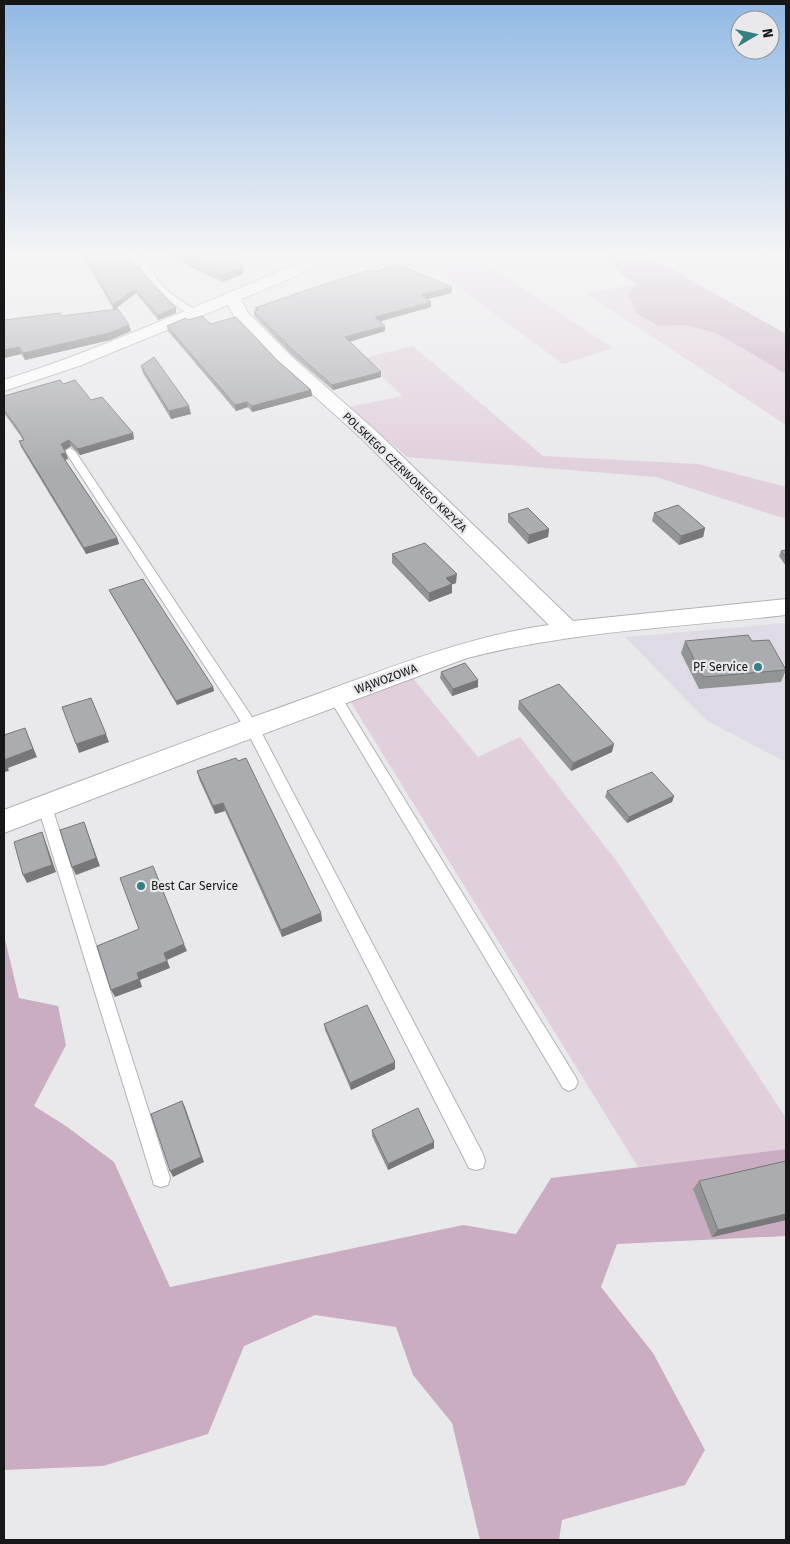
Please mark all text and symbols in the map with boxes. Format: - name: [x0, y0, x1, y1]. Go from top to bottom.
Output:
- north arrow: [730, 10, 780, 60]
- text: N: [758, 27, 776, 39]
- street label: POLSKIEGO CZERWONEGO KRZYŻA: [340, 409, 470, 535]
- place label: PF Service: [693, 660, 748, 674]
- street label: WĄWOZOWA: [353, 661, 419, 697]
- marker: PF Service: [752, 661, 764, 673]
- place label: Best Car Service: [151, 879, 238, 893]
- marker: Best Car Service: [135, 880, 147, 892]

